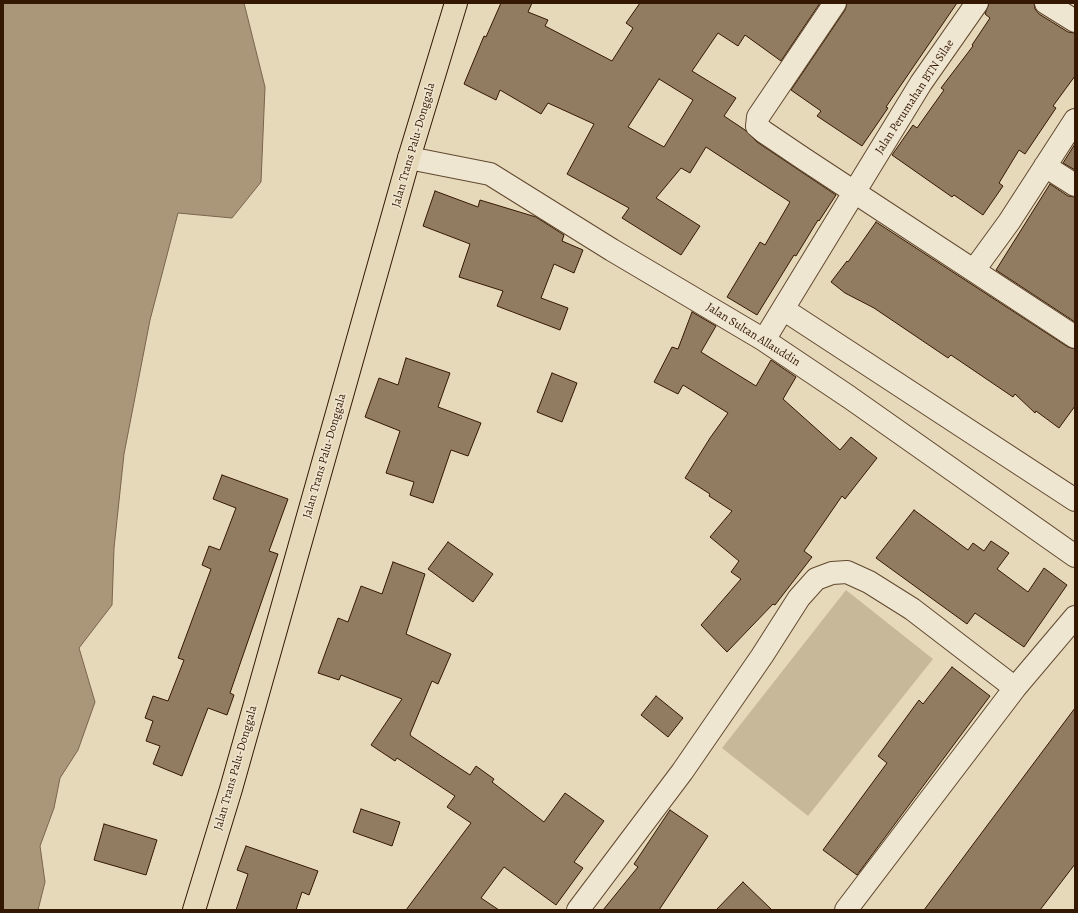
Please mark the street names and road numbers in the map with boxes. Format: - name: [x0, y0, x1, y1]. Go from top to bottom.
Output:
- street label: Jalan Perumahan BTN Silae: [873, 37, 957, 157]
- street label: Jalan Trans Palu-Donggala: [389, 81, 439, 209]
- street label: Jalan Sultan Allauddin: [703, 300, 803, 370]
- street label: Jalan Trans Palu-Donggala: [300, 392, 350, 520]
- street label: Jalan Trans Palu-Donggala: [211, 704, 261, 832]

